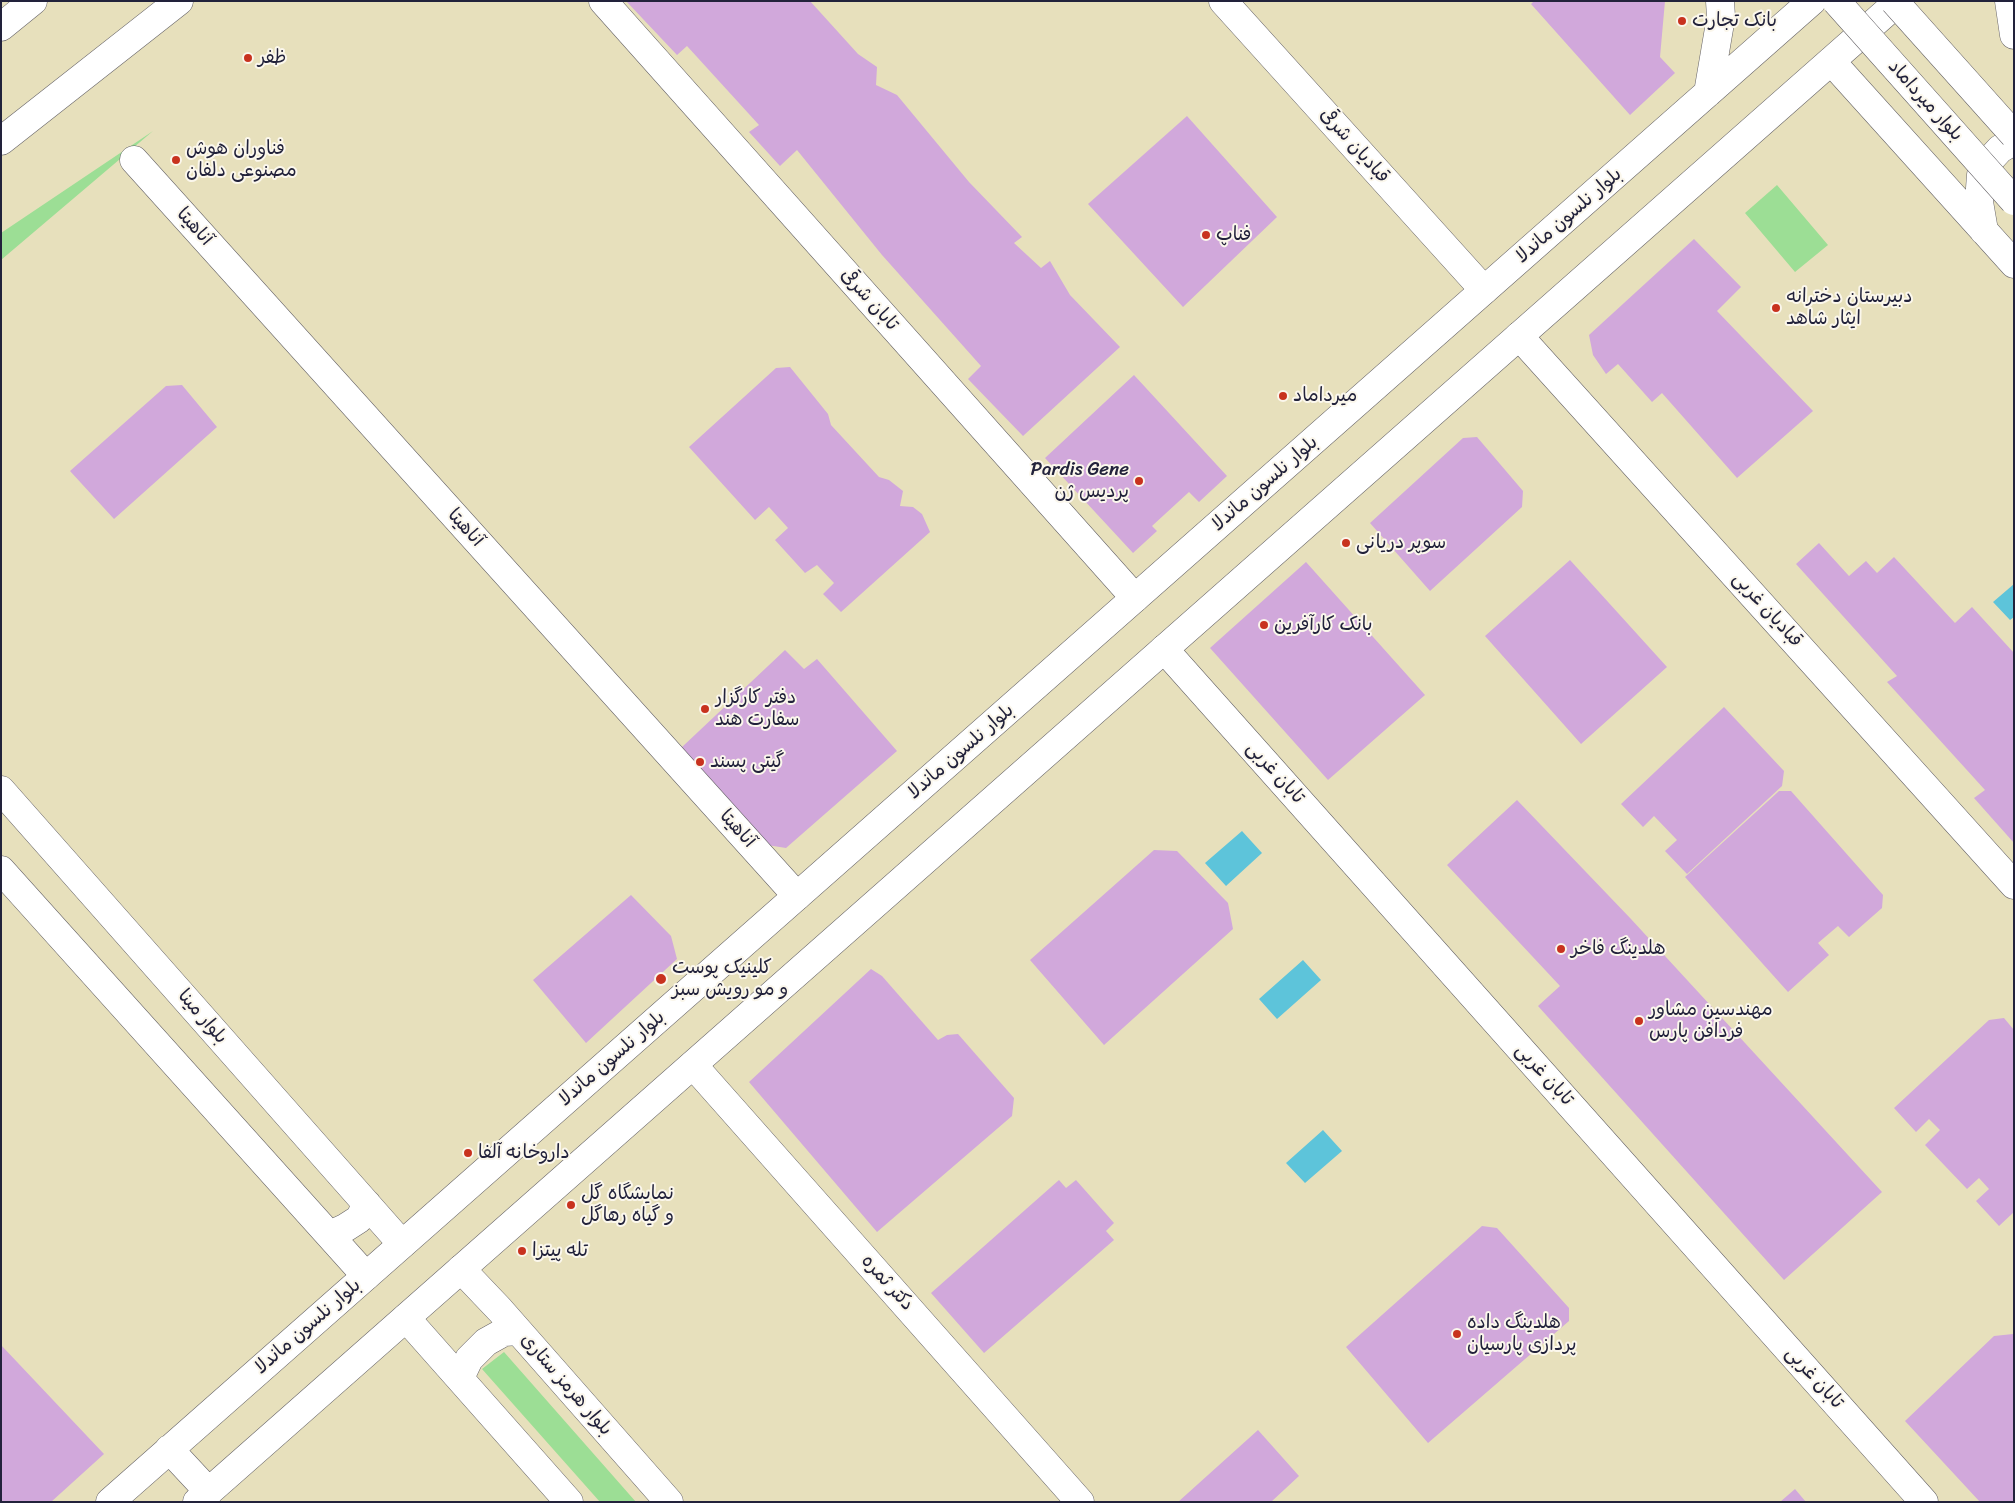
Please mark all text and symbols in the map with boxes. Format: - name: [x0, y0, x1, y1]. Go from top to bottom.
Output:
- place label: بانک تجارت: [1692, 10, 1777, 32]
- marker: بانک تجارت: [1676, 15, 1688, 27]
- place label: ظفر: [258, 47, 286, 69]
- marker: ظفر: [242, 52, 254, 64]
- street label: بلوار میرداماد: [1883, 56, 1967, 146]
- street label: قبادیان شرقی: [1314, 104, 1394, 188]
- place label: فناوران هوش مصنوعی دلفان: [186, 138, 297, 182]
- marker: فناوران هوش مصنوعی دلفان: [170, 154, 182, 166]
- street label: بلوار نلسون ماندلا: [1511, 164, 1627, 268]
- street label: آناهیتا: [171, 203, 217, 251]
- place label: فناپ: [1216, 224, 1251, 246]
- marker: فناپ: [1200, 229, 1212, 241]
- street label: تابان شرقی: [835, 264, 903, 336]
- place label: دبیرستان دخترانه ایثار شاهد: [1786, 286, 1912, 330]
- marker: دبیرستان دخترانه ایثار شاهد: [1770, 302, 1782, 314]
- place label: میرداماد: [1293, 385, 1357, 407]
- marker: میرداماد: [1277, 390, 1289, 402]
- street label: بلوار نلسون ماندلا: [1207, 432, 1323, 536]
- place label: Pardis Gene پردیس ژن: [1031, 459, 1129, 503]
- marker: Pardis Gene پردیس ژن: [1133, 475, 1145, 487]
- street label: آناهیتا: [442, 504, 488, 552]
- place label: سوپر دریانی: [1356, 532, 1446, 554]
- marker: سوپر دریانی: [1340, 537, 1352, 549]
- street label: قبادیان غربی: [1727, 568, 1807, 652]
- place label: بانک کارآفرین: [1274, 614, 1372, 636]
- marker: بانک کارآفرین: [1258, 619, 1270, 631]
- place label: دفتر کارگزار سفارت هند: [715, 687, 800, 731]
- street label: بلوار نلسون ماندلا: [903, 700, 1019, 804]
- marker: دفتر کارگزار سفارت هند: [699, 703, 711, 715]
- street label: تابان غربی: [1241, 737, 1309, 809]
- place label: گیتی پسند: [710, 751, 784, 773]
- marker: گیتی پسند: [694, 756, 706, 768]
- street label: آناهیتا: [714, 805, 760, 853]
- place label: هلدینگ فاخر: [1571, 938, 1666, 960]
- marker: هلدینگ فاخر: [1555, 943, 1567, 955]
- place label: کلینیک پوست و مو رویش سبز: [672, 957, 788, 1001]
- marker: کلینیک پوست و مو رویش سبز: [654, 972, 668, 986]
- street label: بلوار مینا: [172, 985, 232, 1049]
- place label: مهندسین مشاور فردافن پارس: [1649, 999, 1773, 1043]
- street label: بلوار نلسون ماندلا: [554, 1007, 670, 1111]
- marker: مهندسین مشاور فردافن پارس: [1633, 1015, 1645, 1027]
- street label: تابان غربی: [1510, 1039, 1578, 1111]
- place label: داروخانه آلفا: [478, 1142, 570, 1164]
- marker: داروخانه آلفا: [462, 1147, 474, 1159]
- place label: نمایشگاه گل و گیاه رهاگل: [581, 1183, 674, 1227]
- marker: نمایشگاه گل و گیاه رهاگل: [565, 1199, 577, 1211]
- place label: تله پیتزا: [532, 1240, 588, 1262]
- marker: تله پیتزا: [516, 1245, 528, 1257]
- street label: دکتر ثمره: [856, 1250, 918, 1316]
- street label: بلوار نلسون ماندلا: [250, 1275, 366, 1379]
- place label: هلدینگ داده پردازی پارسیان: [1467, 1312, 1577, 1356]
- marker: هلدینگ داده پردازی پارسیان: [1451, 1328, 1463, 1340]
- street label: بلوار هرمز ستاری: [515, 1329, 617, 1441]
- street label: تابان غربی: [1780, 1342, 1848, 1414]

